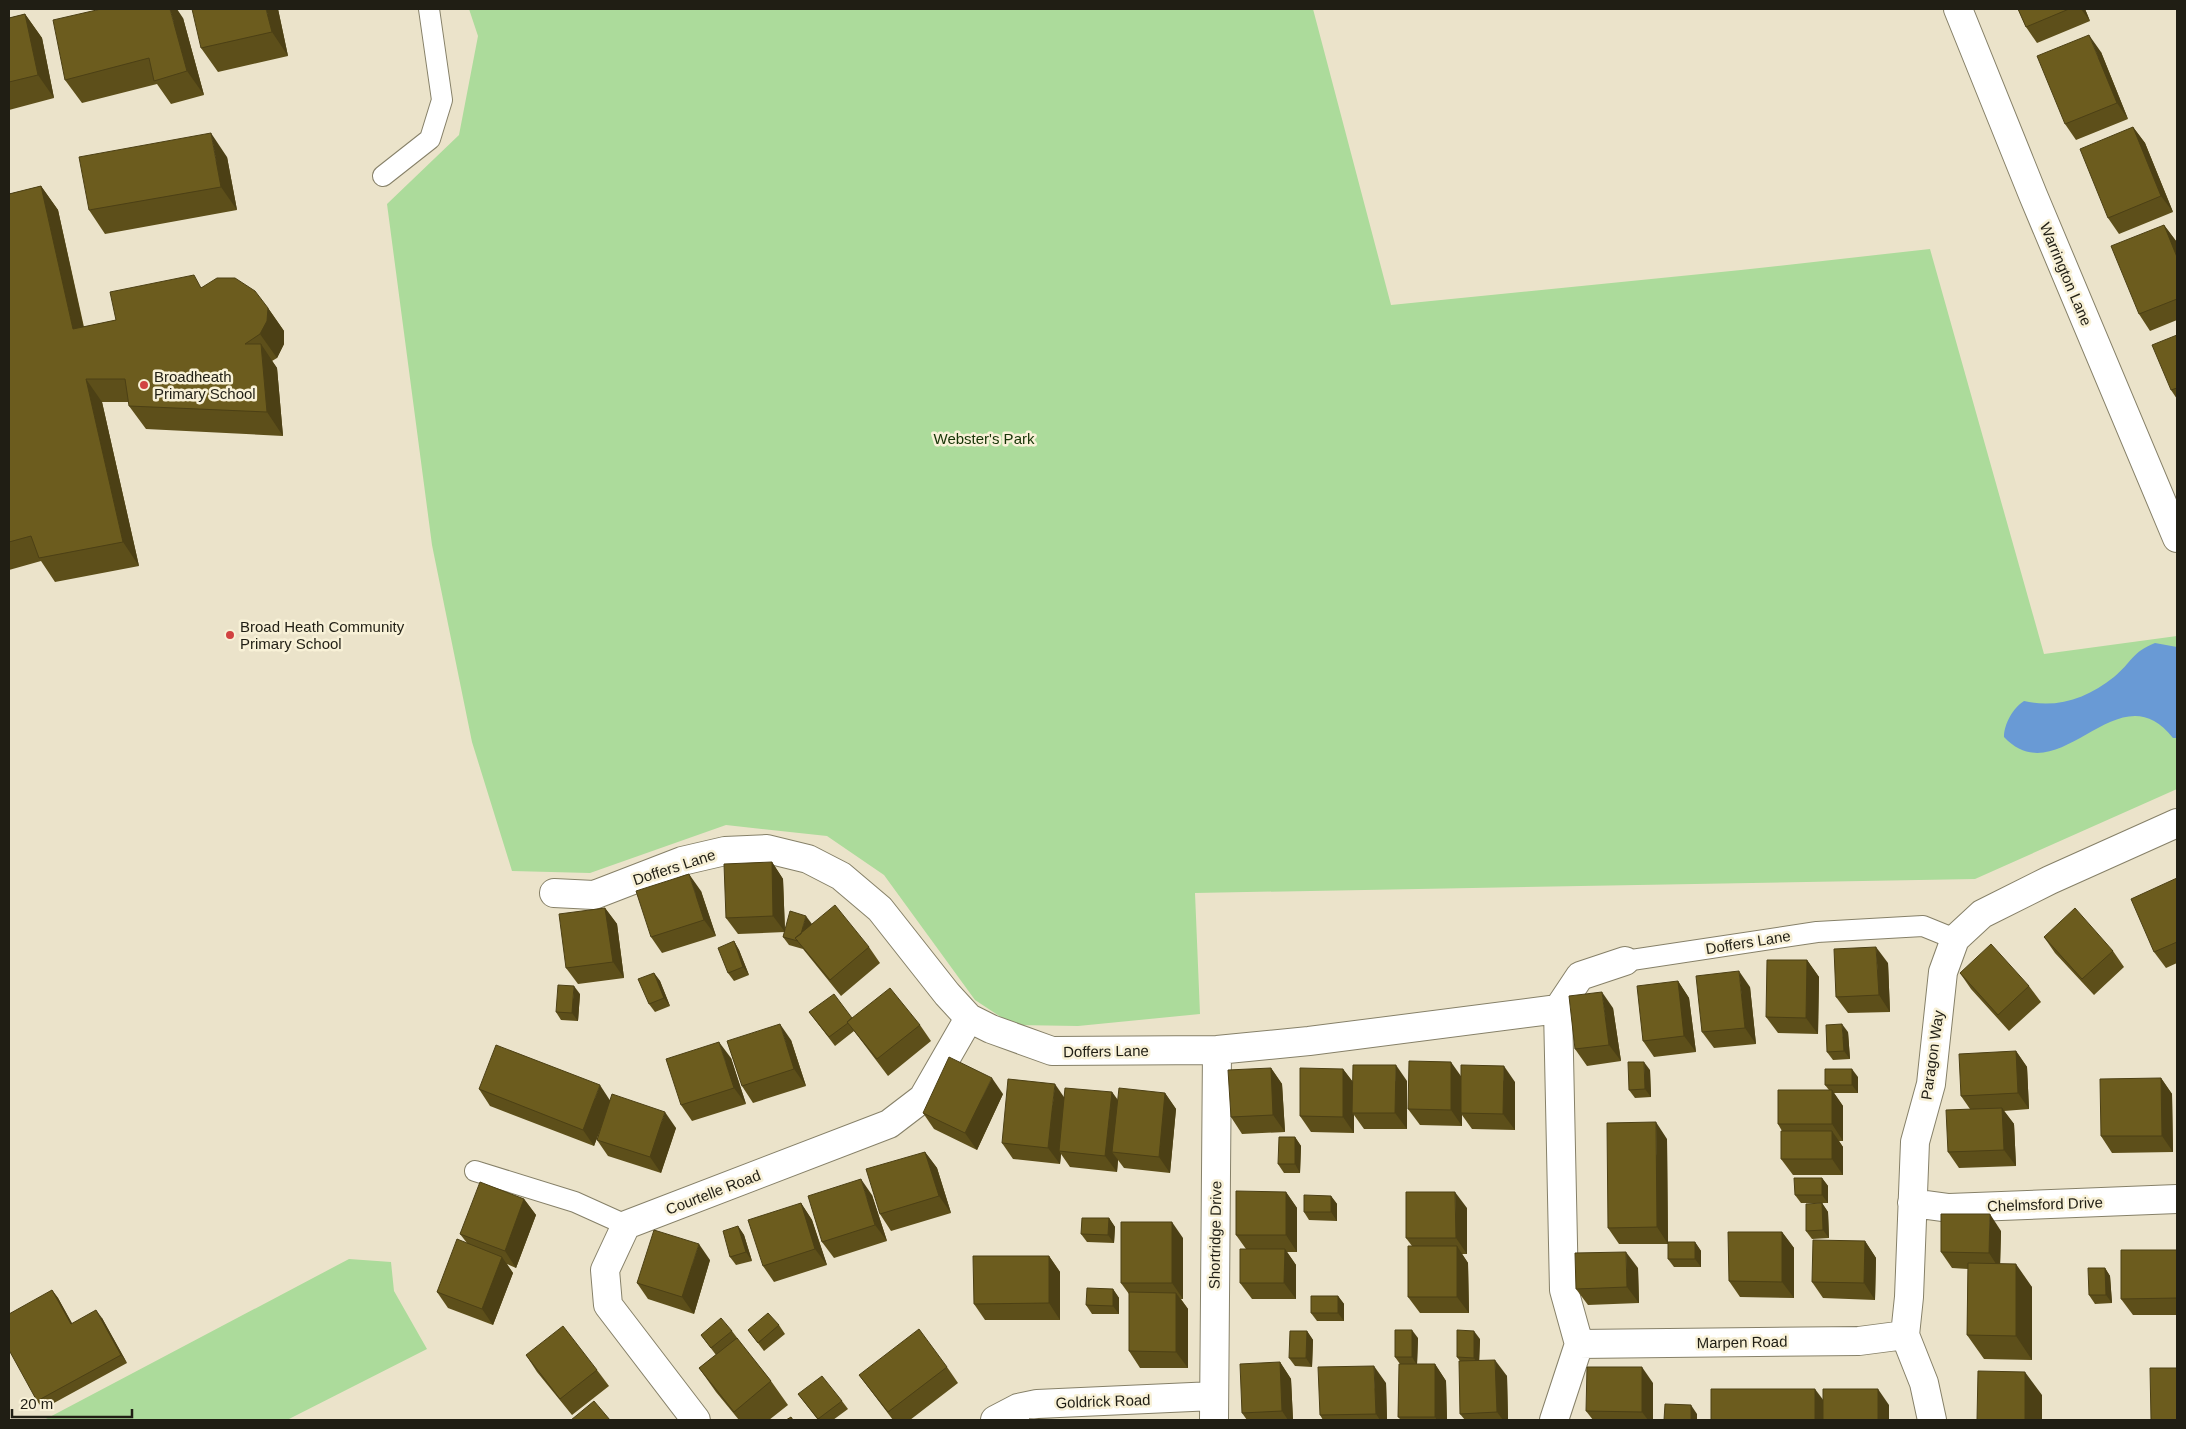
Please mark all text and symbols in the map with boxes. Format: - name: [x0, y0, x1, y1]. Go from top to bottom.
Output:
- street label: Warrington Lane: [2037, 220, 2095, 328]
- place label: Broadheath Primary School: [154, 368, 256, 402]
- marker: Broadheath Primary School: [138, 379, 150, 391]
- park label: Webster's Park: [934, 430, 1035, 447]
- place label: Broad Heath Community Primary School: [240, 618, 405, 652]
- marker: Broad Heath Community Primary School: [224, 629, 236, 641]
- street label: Doffers Lane: [631, 846, 717, 888]
- street label: Doffers Lane: [1704, 927, 1792, 957]
- street label: Paragon Way: [1917, 1009, 1947, 1101]
- street label: Doffers Lane: [1063, 1042, 1149, 1060]
- street label: Courtelle Road: [663, 1166, 763, 1218]
- street label: Shortridge Drive: [1206, 1181, 1224, 1289]
- street label: Chelmsford Drive: [1987, 1193, 2103, 1215]
- street label: Marpen Road: [1696, 1333, 1788, 1351]
- scale bar: [12, 1386, 132, 1418]
- street label: Goldrick Road: [1055, 1391, 1151, 1411]
- text: 20 m: [20, 1395, 53, 1412]

